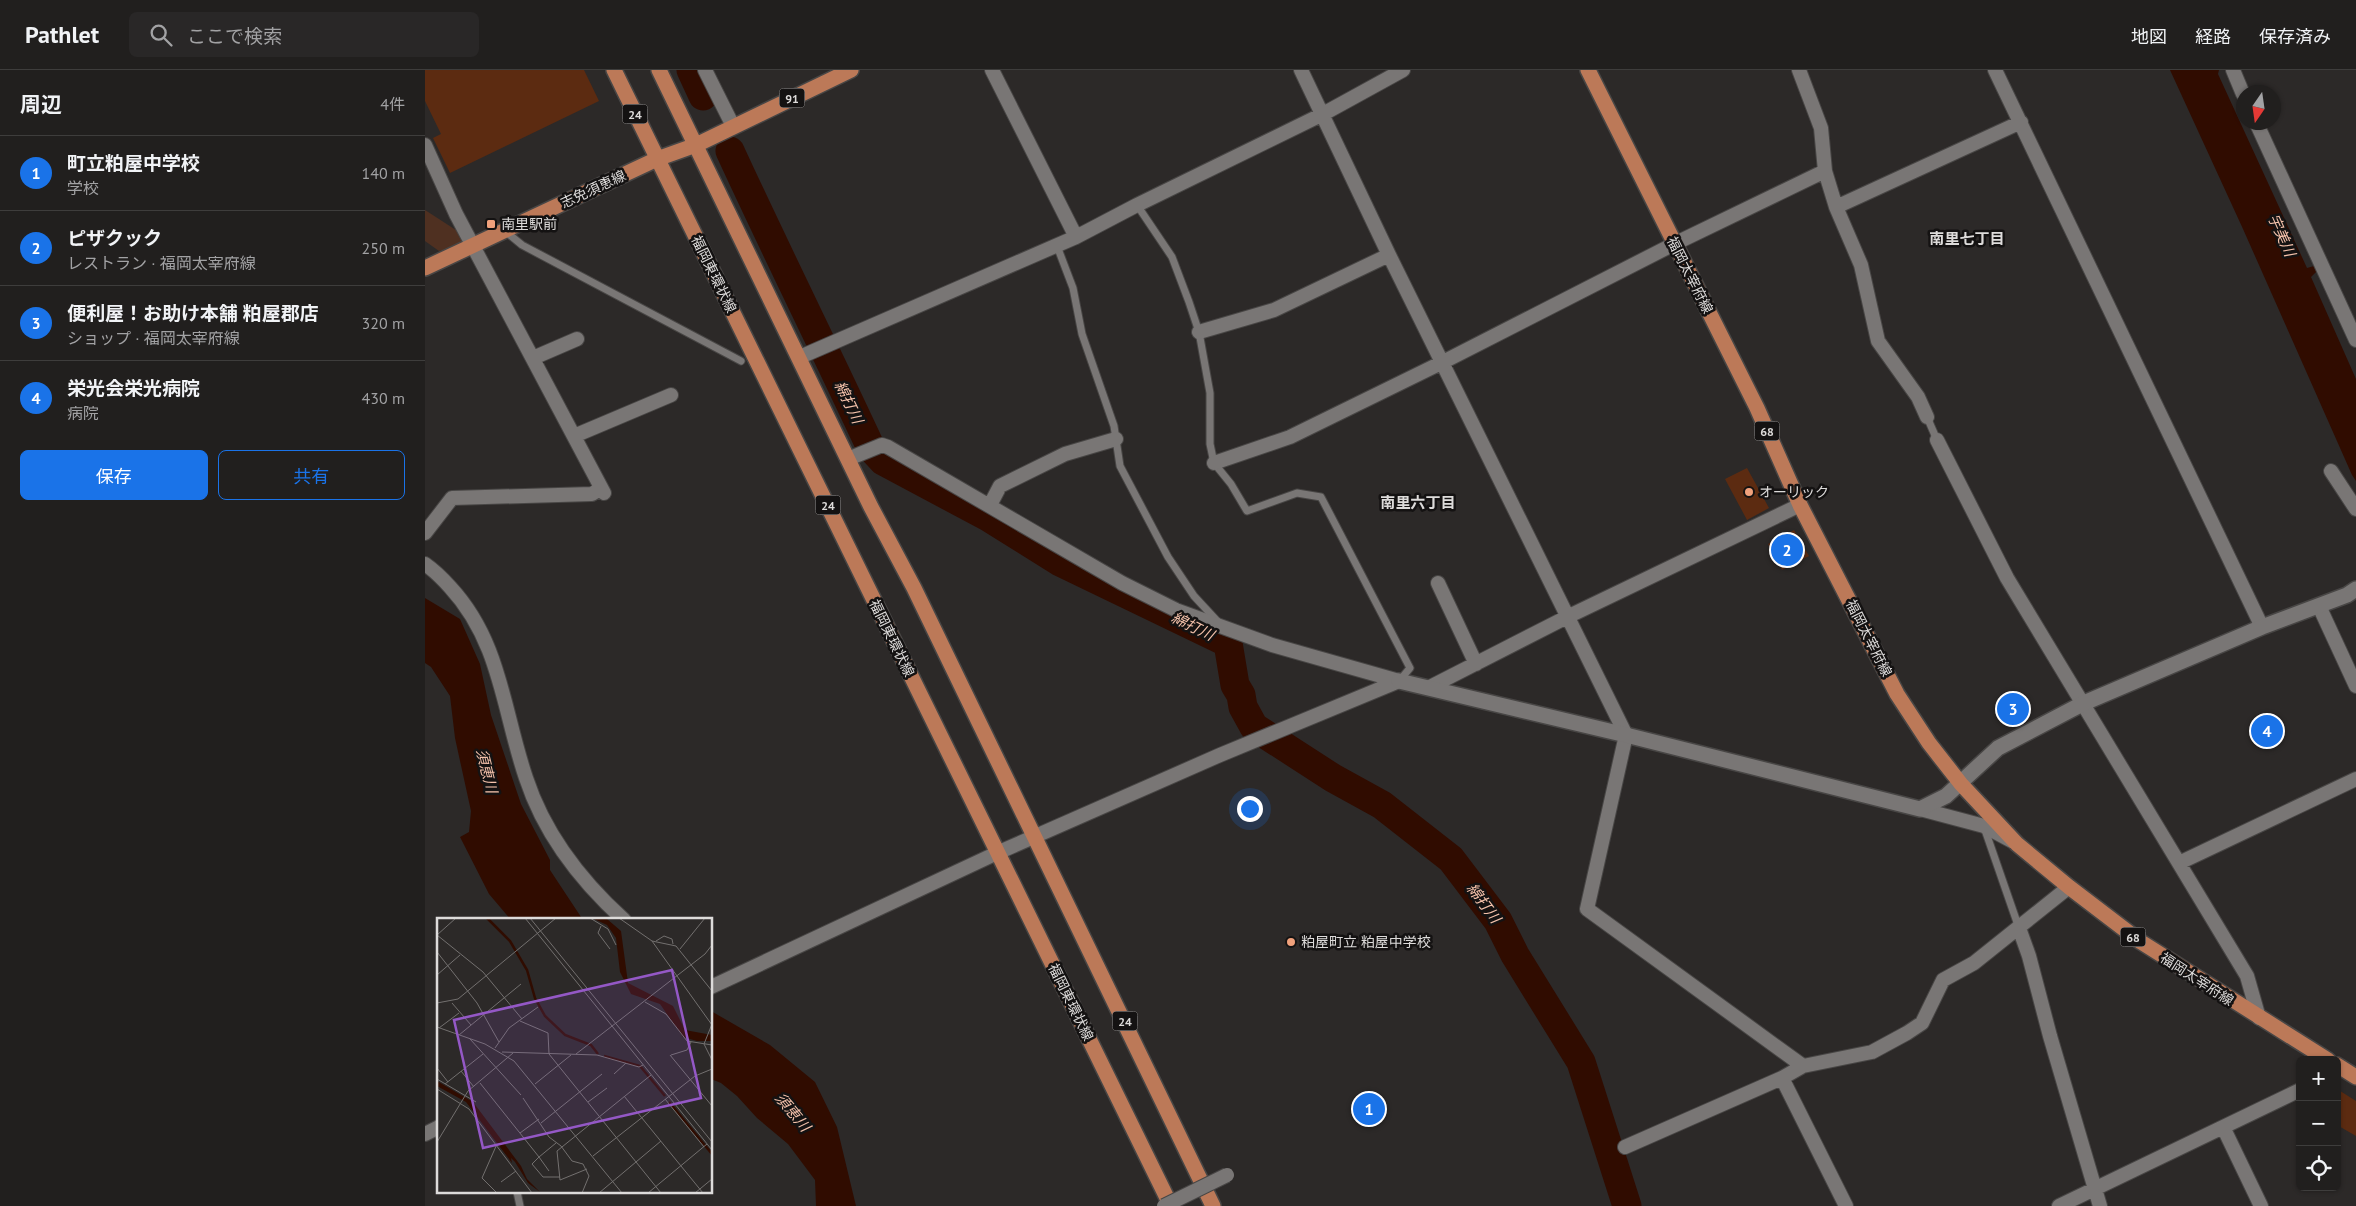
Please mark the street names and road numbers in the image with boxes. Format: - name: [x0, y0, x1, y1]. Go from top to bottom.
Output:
- road number: 91: [779, 88, 805, 108]
- road number: 24: [623, 104, 647, 124]
- street label: 志免須恵線: [557, 166, 629, 212]
- street label: 福岡東環状線: [687, 232, 741, 316]
- street label: 福岡太宰府線: [1663, 233, 1717, 317]
- road number: 68: [1755, 422, 1779, 441]
- road number: 24: [815, 496, 841, 514]
- street label: 福岡東環状線: [865, 596, 919, 680]
- street label: 福岡太宰府線: [1842, 596, 1896, 680]
- road number: 68: [2121, 928, 2145, 946]
- street label: 福岡太宰府線: [2157, 949, 2237, 1009]
- street label: 福岡東環状線: [1044, 960, 1098, 1044]
- road number: 24: [1113, 1011, 1137, 1030]

